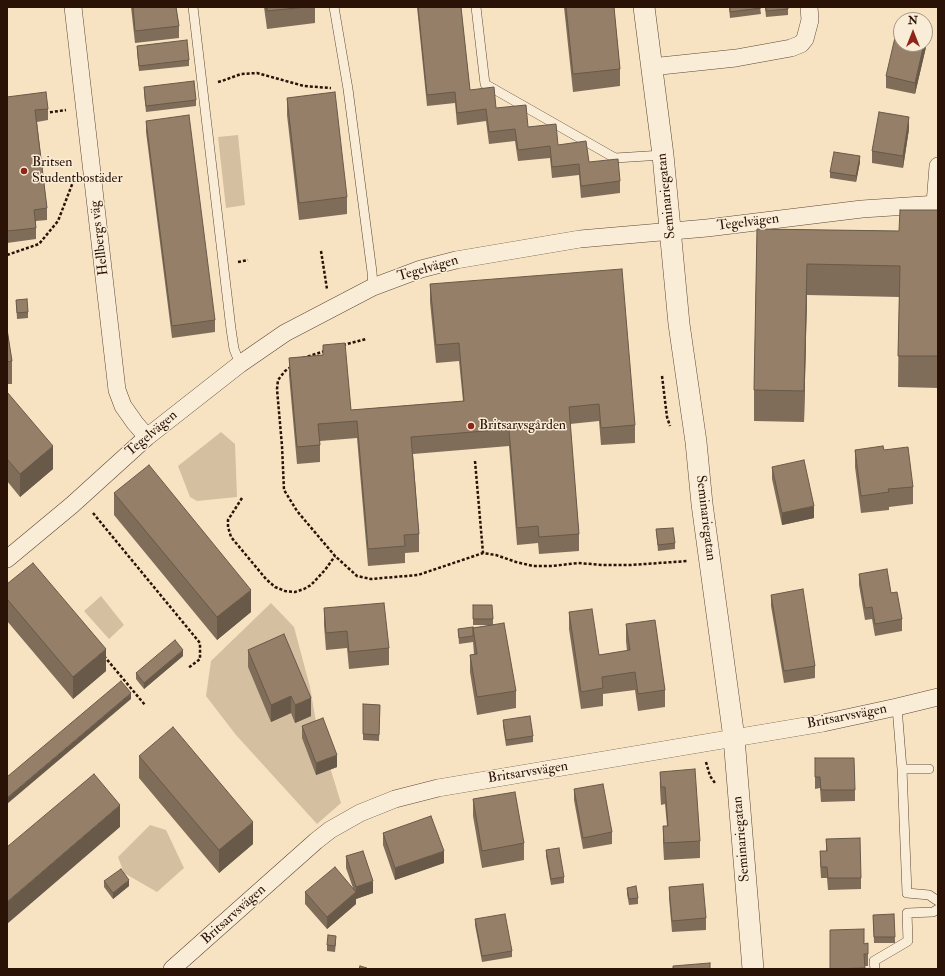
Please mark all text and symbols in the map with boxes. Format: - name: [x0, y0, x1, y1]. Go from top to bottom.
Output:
- north arrow: [893, 12, 933, 52]
- text: N: [908, 14, 918, 27]
- street label: Seminariegatan: [654, 152, 680, 240]
- place label: Britsen Studentbostäder: [32, 155, 123, 188]
- marker: Britsen Studentbostäder: [19, 166, 29, 176]
- street label: Hellbergs väg: [87, 200, 113, 276]
- street label: Tegelvägen: [716, 211, 780, 235]
- street label: Tegelvägen: [396, 252, 460, 286]
- street label: Tegelvägen: [123, 407, 181, 461]
- place label: Britsarvsgården: [479, 418, 566, 434]
- marker: Britsarvsgården: [466, 421, 476, 431]
- street label: Seminariegatan: [691, 474, 719, 562]
- street label: Britsarvsvägen: [806, 701, 888, 733]
- street label: Britsarvsvägen: [487, 758, 569, 788]
- street label: Seminariegatan: [730, 795, 754, 883]
- street label: Britsarvsvägen: [198, 882, 270, 948]

